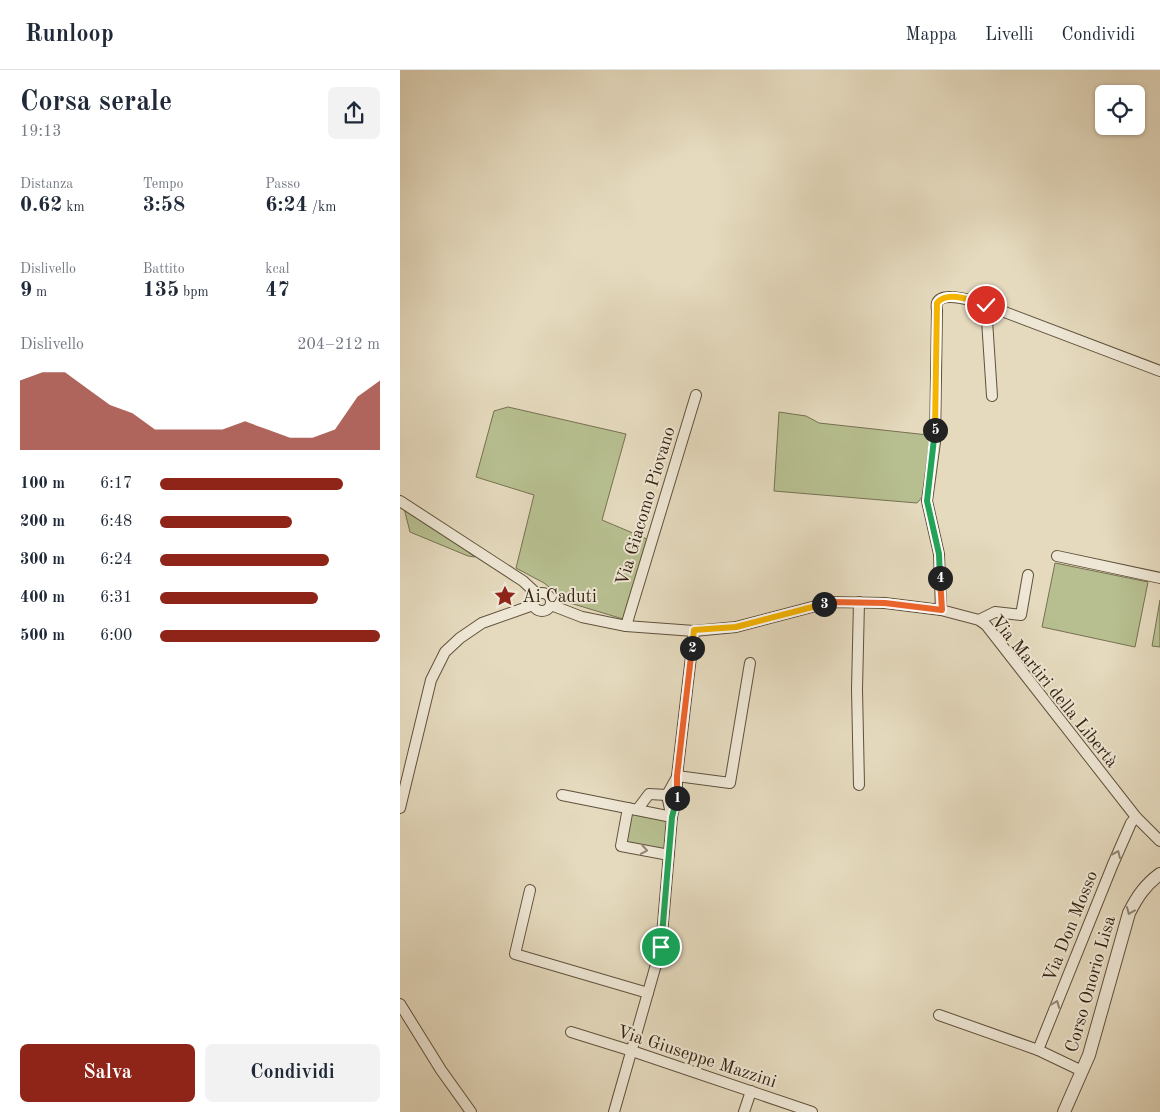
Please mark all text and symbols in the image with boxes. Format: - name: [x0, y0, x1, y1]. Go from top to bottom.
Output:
- text: Runloop: [25, 23, 114, 47]
- text: Mappa: [905, 26, 957, 44]
- text: Livelli: [985, 26, 1033, 44]
- text: Condividi: [1061, 26, 1135, 44]
- map controls: [1095, 85, 1145, 135]
- button: locate: [1095, 85, 1145, 135]
- button: share: [328, 87, 380, 139]
- text: Corsa serale: [20, 89, 172, 117]
- text: 19:13: [20, 124, 62, 140]
- text: Distanza: [20, 177, 73, 191]
- text: Tempo: [143, 177, 183, 191]
- text: Passo: [265, 177, 300, 191]
- text: 0.62: [20, 195, 62, 216]
- text: 3:58: [143, 195, 185, 216]
- text: 6:24: [265, 195, 308, 216]
- text: km: [62, 200, 85, 214]
- text: /km: [308, 200, 336, 214]
- text: Dislivello: [20, 262, 76, 276]
- text: Battito: [143, 262, 185, 276]
- text: kcal: [265, 262, 289, 276]
- text: 9: [20, 280, 32, 301]
- text: 135: [143, 280, 179, 301]
- text: 47: [265, 280, 290, 301]
- pin: [965, 284, 1007, 326]
- text: m: [32, 285, 47, 299]
- text: bpm: [179, 285, 209, 299]
- icon: check: [972, 291, 1000, 319]
- text: Dislivello: [20, 337, 84, 353]
- text: 204–212 m: [297, 337, 380, 353]
- pin: 5: [922, 418, 948, 442]
- text: 5: [931, 423, 940, 437]
- street label: Via Giacomo Piovano: [613, 424, 679, 588]
- text: 100 m: [20, 476, 65, 492]
- text: 6:17: [100, 476, 132, 492]
- text: 200 m: [20, 514, 65, 530]
- text: 6:48: [100, 514, 132, 530]
- text: 300 m: [20, 552, 65, 568]
- text: 6:24: [100, 552, 132, 568]
- pin: 4: [928, 566, 952, 590]
- text: 4: [936, 571, 945, 585]
- place icon: Ai Caduti: [492, 583, 518, 609]
- place label: Ai Caduti: [522, 588, 597, 606]
- text: 400 m: [20, 590, 65, 606]
- text: 6:31: [100, 590, 132, 606]
- pin: 3: [812, 592, 836, 616]
- text: 3: [820, 597, 829, 611]
- street label: Via Martiri della Libertà: [987, 612, 1121, 771]
- text: 500 m: [20, 628, 65, 644]
- text: 6:00: [100, 628, 132, 644]
- pin: 2: [680, 636, 704, 660]
- text: 2: [688, 641, 697, 655]
- pin: 1: [664, 786, 690, 810]
- text: 1: [673, 791, 682, 805]
- one-way arrow: [639, 845, 648, 855]
- one-way arrow: [1111, 850, 1122, 859]
- street label: Via Don Mosso: [1040, 868, 1101, 985]
- one-way arrow: [1126, 906, 1137, 915]
- street label: Corso Onorio Lisa: [1063, 914, 1119, 1055]
- pin: [640, 926, 682, 968]
- icon: arrive: [647, 933, 675, 961]
- one-way arrow: [1049, 1000, 1060, 1009]
- street label: Via Giuseppe Mazzini: [615, 1023, 779, 1091]
- button: Salva: [20, 1044, 195, 1102]
- button: Condividi: [205, 1044, 380, 1102]

